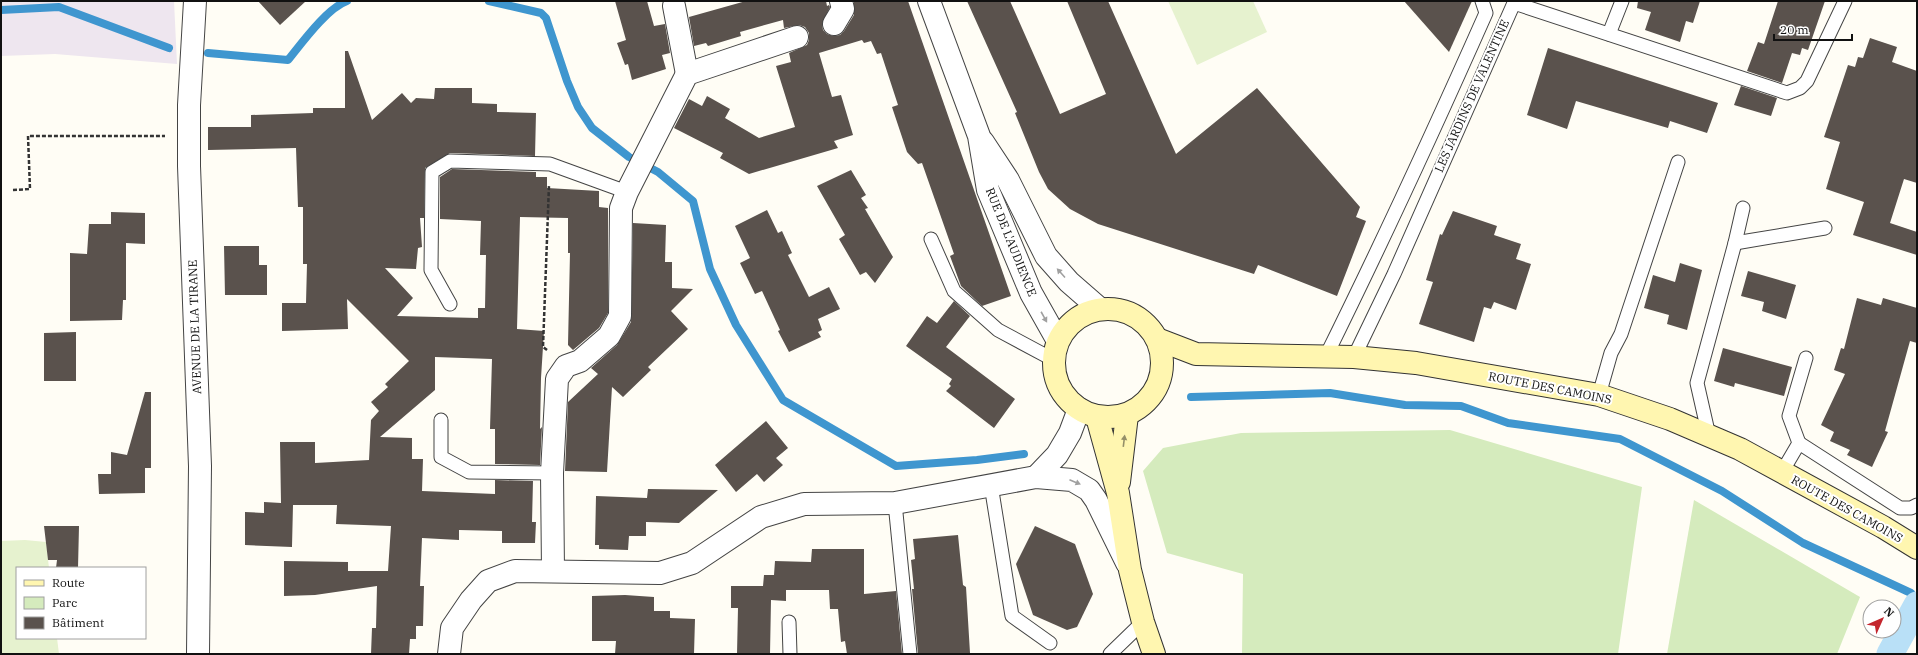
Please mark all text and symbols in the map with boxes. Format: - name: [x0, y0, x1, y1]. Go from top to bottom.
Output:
- scale bar: [1774, 16, 1852, 42]
- street label: LES JARDINS DE VALENTINE: [1431, 17, 1512, 175]
- text: 20 m: [1780, 22, 1809, 37]
- street label: RUE DE L'AUDIENCE: [983, 185, 1040, 298]
- street label: AVENUE DE LA TIRANE: [185, 260, 204, 395]
- one-way arrow: [1056, 268, 1066, 278]
- one-way arrow: [1041, 311, 1047, 322]
- street label: ROUTE DES CAMOINS: [1487, 368, 1613, 407]
- one-way arrow: [1121, 435, 1127, 447]
- street label: ROUTE DES CAMOINS: [1789, 472, 1906, 545]
- one-way arrow: [1069, 480, 1081, 486]
- legend: [16, 567, 146, 639]
- text: Route: [52, 575, 85, 590]
- text: Parc: [52, 595, 77, 610]
- north arrow: [1862, 599, 1902, 639]
- text: N: [1881, 604, 1897, 620]
- text: Bâtiment: [52, 615, 104, 630]

